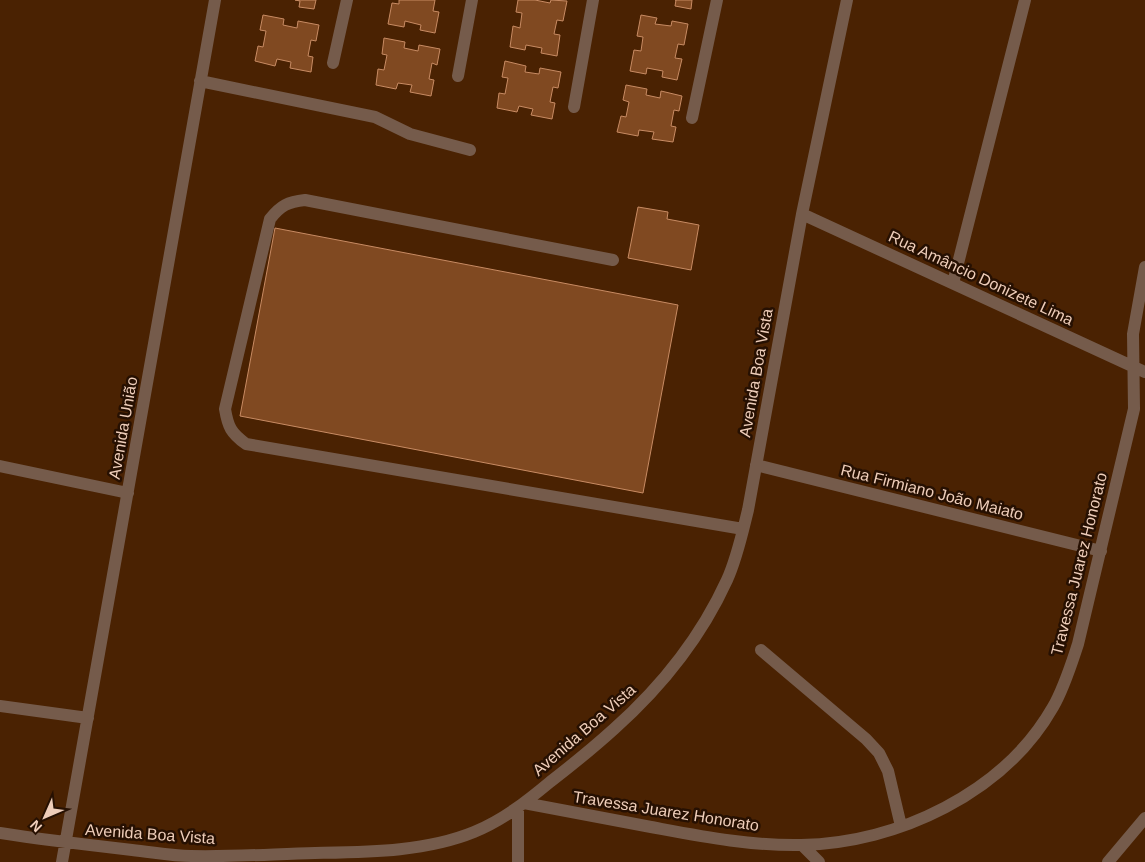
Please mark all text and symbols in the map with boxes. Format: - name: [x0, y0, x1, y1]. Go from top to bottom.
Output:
- street label: Rua Amâncio Donizete Lima: [886, 228, 1076, 328]
- street label: Avenida Boa Vista: [736, 307, 776, 439]
- street label: Avenida União: [106, 375, 140, 481]
- street label: Rua Firmiano João Maiato: [839, 461, 1025, 523]
- street label: Travessa Juarez Honorato: [1048, 471, 1110, 657]
- street label: Avenida Boa Vista: [529, 681, 639, 779]
- street label: Travessa Juarez Honorato: [572, 788, 760, 834]
- north arrow: [20, 792, 70, 842]
- text: N: [27, 817, 45, 835]
- street label: Avenida Boa Vista: [84, 821, 216, 847]

